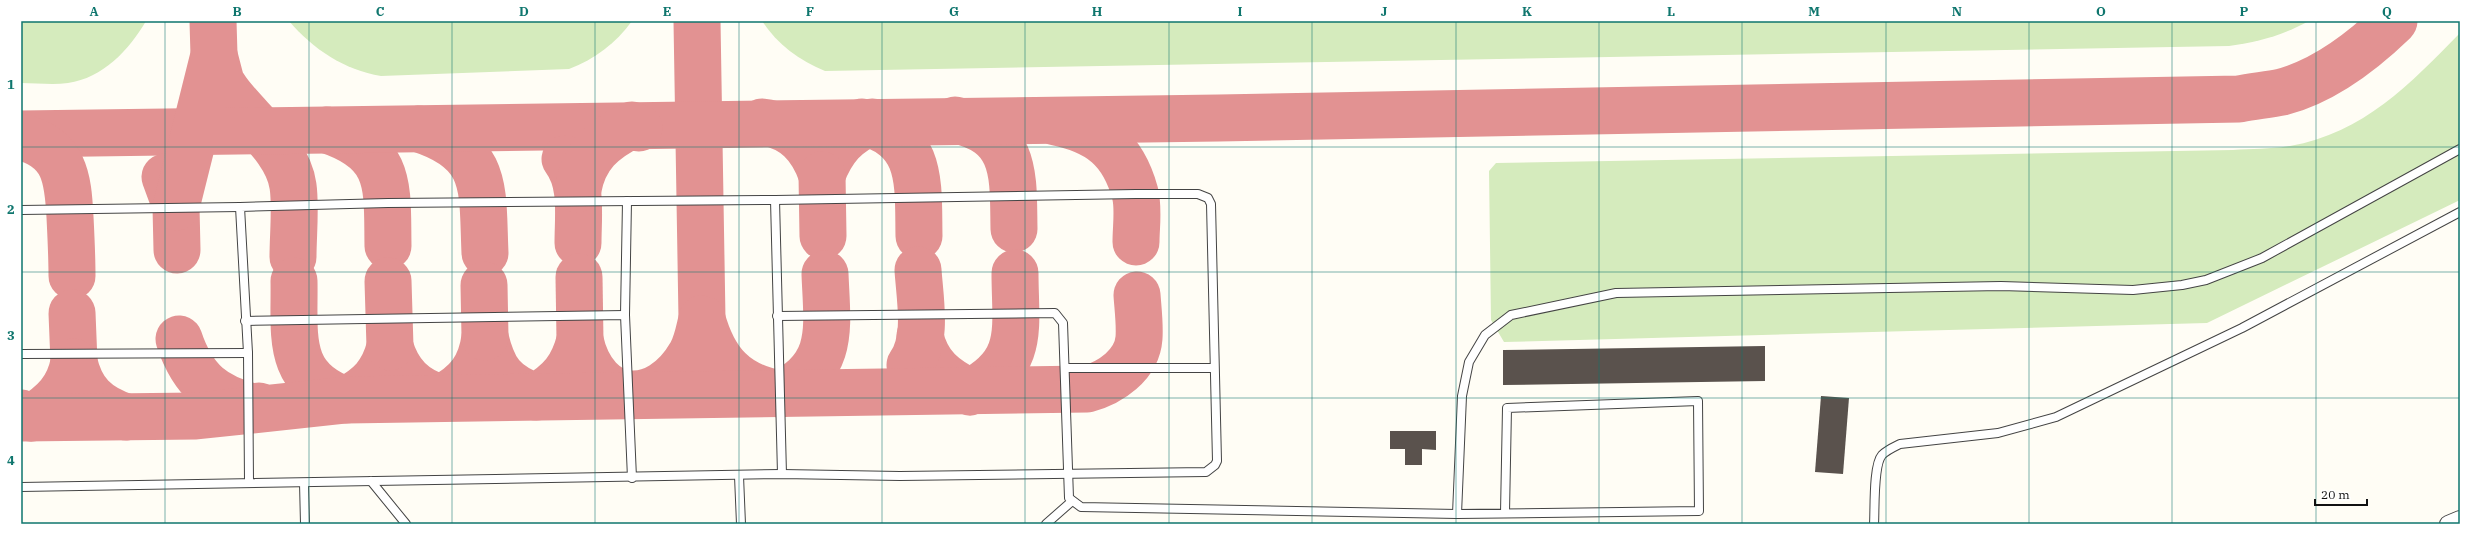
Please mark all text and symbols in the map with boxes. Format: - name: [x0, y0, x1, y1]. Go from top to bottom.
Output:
- text: A: [89, 3, 99, 20]
- text: B: [232, 3, 242, 20]
- text: C: [376, 3, 385, 20]
- text: D: [519, 3, 529, 20]
- text: E: [663, 3, 671, 20]
- text: F: [806, 3, 814, 20]
- text: G: [949, 3, 959, 20]
- text: H: [1092, 3, 1103, 20]
- text: I: [1238, 3, 1243, 20]
- text: J: [1381, 3, 1388, 20]
- text: K: [1522, 3, 1532, 20]
- text: L: [1667, 3, 1675, 20]
- text: M: [1808, 3, 1820, 20]
- text: N: [1952, 3, 1962, 20]
- text: O: [2096, 3, 2106, 20]
- text: P: [2240, 3, 2249, 20]
- text: Q: [2382, 3, 2392, 20]
- text: 1: [7, 76, 15, 93]
- text: 2: [7, 201, 15, 218]
- text: 3: [7, 327, 15, 344]
- text: 4: [7, 452, 15, 469]
- scale bar: [2315, 481, 2367, 507]
- text: 20 m: [2321, 487, 2350, 502]

